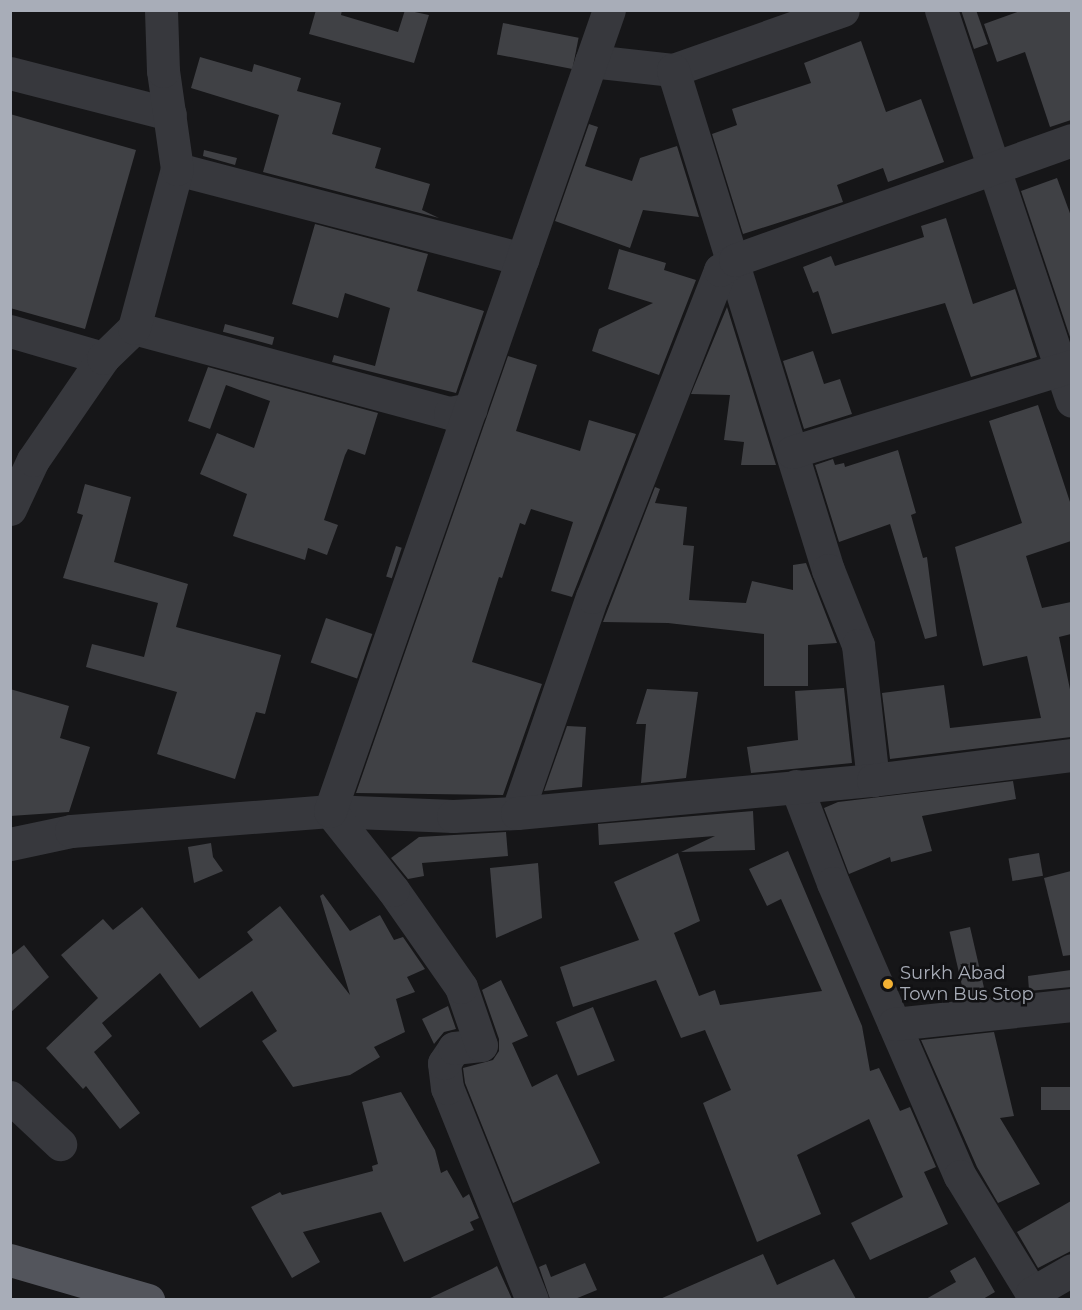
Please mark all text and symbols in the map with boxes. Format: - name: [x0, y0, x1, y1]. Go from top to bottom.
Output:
- place label: Surkh Abad Town Bus Stop: [900, 963, 1034, 1006]
- marker: Surkh Abad Town Bus Stop: [881, 977, 895, 991]

